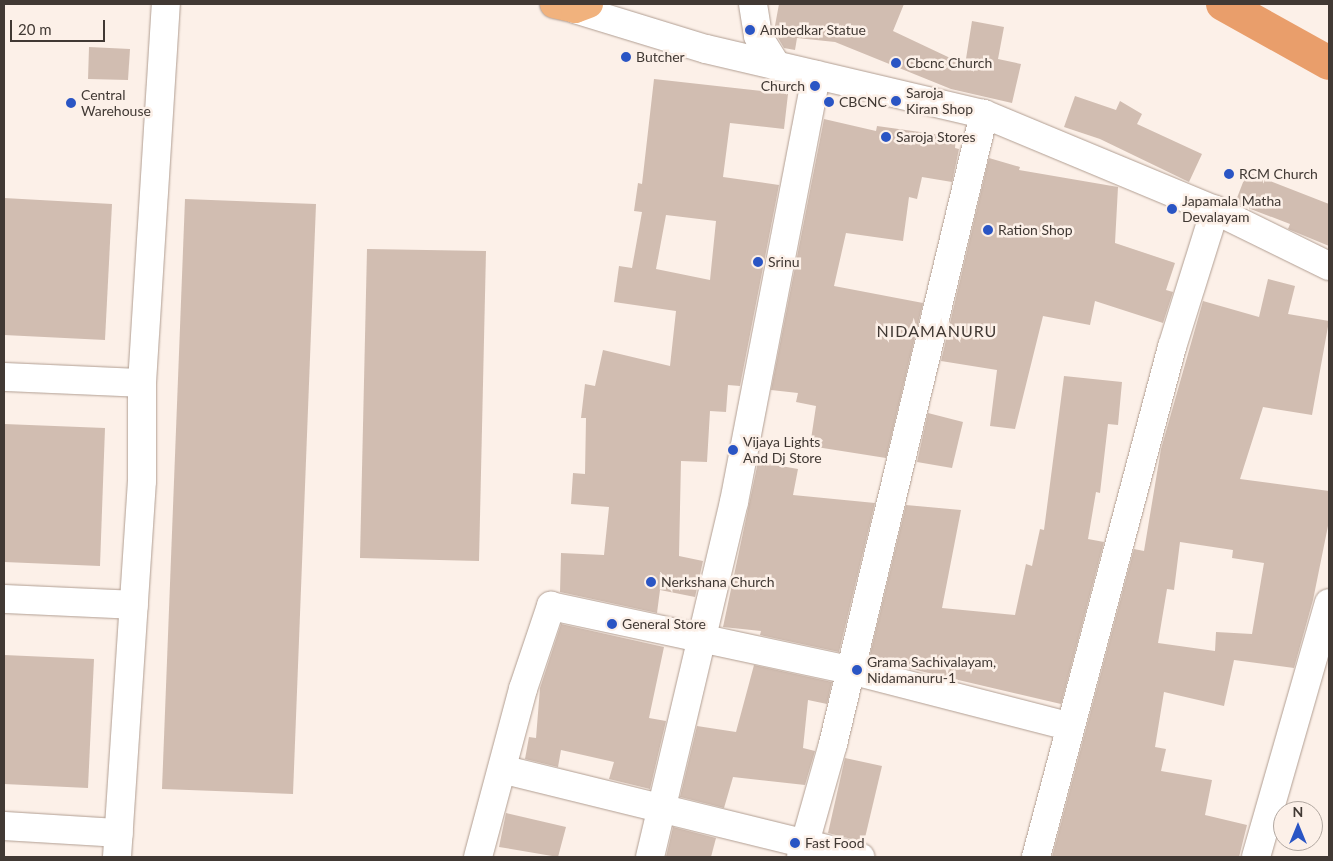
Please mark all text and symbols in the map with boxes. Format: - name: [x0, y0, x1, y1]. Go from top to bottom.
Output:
- scale bar: [12, 10, 108, 42]
- text: 20 m: [18, 20, 52, 38]
- place label: Ambedkar Statue: [760, 22, 866, 38]
- marker: Ambedkar Statue: [744, 24, 756, 36]
- place label: Butcher: [636, 49, 685, 65]
- marker: Butcher: [620, 51, 632, 63]
- place label: Cbcnc Church: [906, 55, 992, 71]
- marker: Cbcnc Church: [890, 57, 902, 69]
- place label: Church: [761, 78, 805, 94]
- marker: Church: [809, 80, 821, 92]
- place label: Saroja Kiran Shop: [906, 85, 973, 118]
- place label: Central Warehouse: [81, 87, 151, 120]
- place label: CBCNC: [839, 94, 887, 110]
- marker: Saroja Kiran Shop: [890, 95, 902, 107]
- marker: CBCNC: [823, 96, 835, 108]
- marker: Central Warehouse: [65, 97, 77, 109]
- place label: Saroja Stores: [896, 129, 976, 145]
- marker: Saroja Stores: [880, 131, 892, 143]
- place label: RCM Church: [1239, 166, 1318, 182]
- marker: RCM Church: [1223, 168, 1235, 180]
- place label: Japamala Matha Devalayam: [1182, 193, 1281, 226]
- marker: Japamala Matha Devalayam: [1166, 203, 1178, 215]
- place label: Ration Shop: [998, 222, 1073, 238]
- marker: Ration Shop: [982, 224, 994, 236]
- place label: Srinu: [768, 254, 800, 270]
- marker: Srinu: [752, 256, 764, 268]
- district label: NIDAMANURU: [875, 321, 999, 341]
- place label: Vijaya Lights And Dj Store: [743, 434, 822, 467]
- marker: Vijaya Lights And Dj Store: [727, 444, 739, 456]
- place label: Nerkshana Church: [661, 574, 775, 590]
- marker: Nerkshana Church: [645, 576, 657, 588]
- place label: General Store: [622, 616, 706, 632]
- marker: General Store: [606, 618, 618, 630]
- place label: Grama Sachivalayam, Nidamanuru-1: [867, 654, 996, 686]
- marker: Grama Sachivalayam, Nidamanuru-1: [851, 664, 863, 676]
- north arrow: [1273, 801, 1323, 851]
- text: N: [1293, 803, 1303, 820]
- place label: Fast Food: [805, 835, 865, 851]
- marker: Fast Food: [789, 837, 801, 849]

